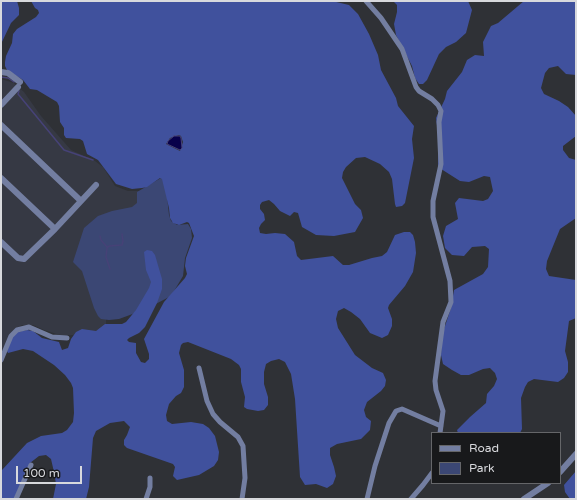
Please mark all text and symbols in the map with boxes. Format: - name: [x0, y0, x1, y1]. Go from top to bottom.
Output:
- legend: [431, 432, 561, 484]
- text: Road: [469, 441, 499, 455]
- scale bar: [18, 458, 84, 484]
- text: Park: [469, 461, 495, 475]
- text: 100 m: [23, 466, 60, 480]

